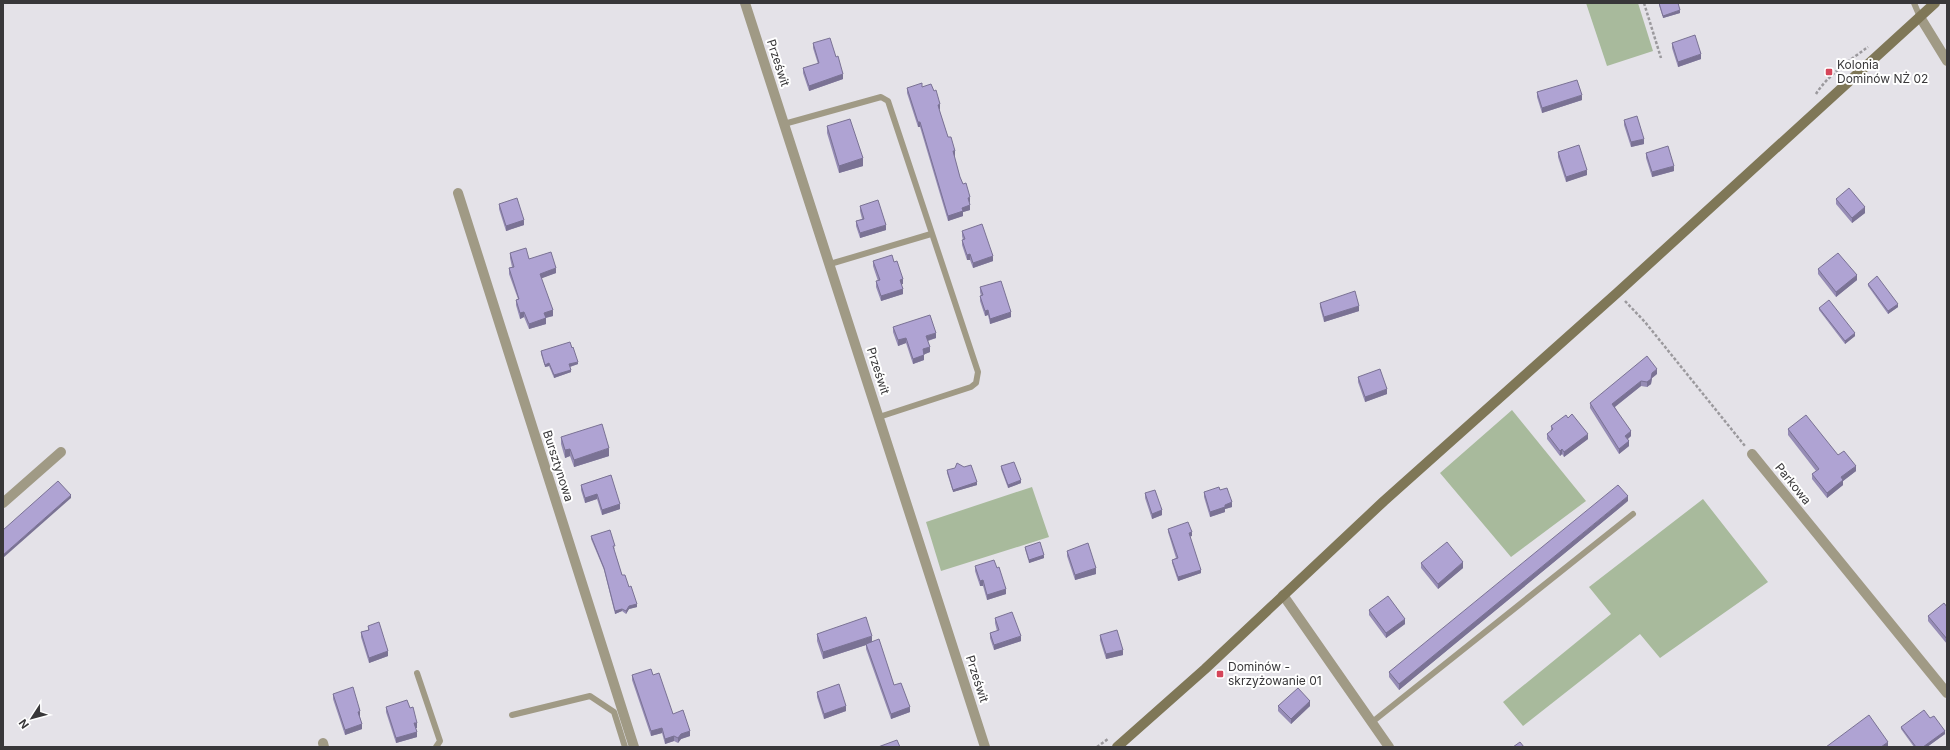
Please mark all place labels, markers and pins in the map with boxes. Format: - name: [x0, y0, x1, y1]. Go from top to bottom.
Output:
- place label: Kolonia Dominów NŻ 02: [1837, 57, 1928, 86]
- marker: Kolonia Dominów NŻ 02: [1824, 67, 1834, 77]
- place label: Dominów - skrzyżowanie 01: [1228, 659, 1322, 688]
- marker: Dominów - skrzyżowanie 01: [1215, 669, 1225, 679]

